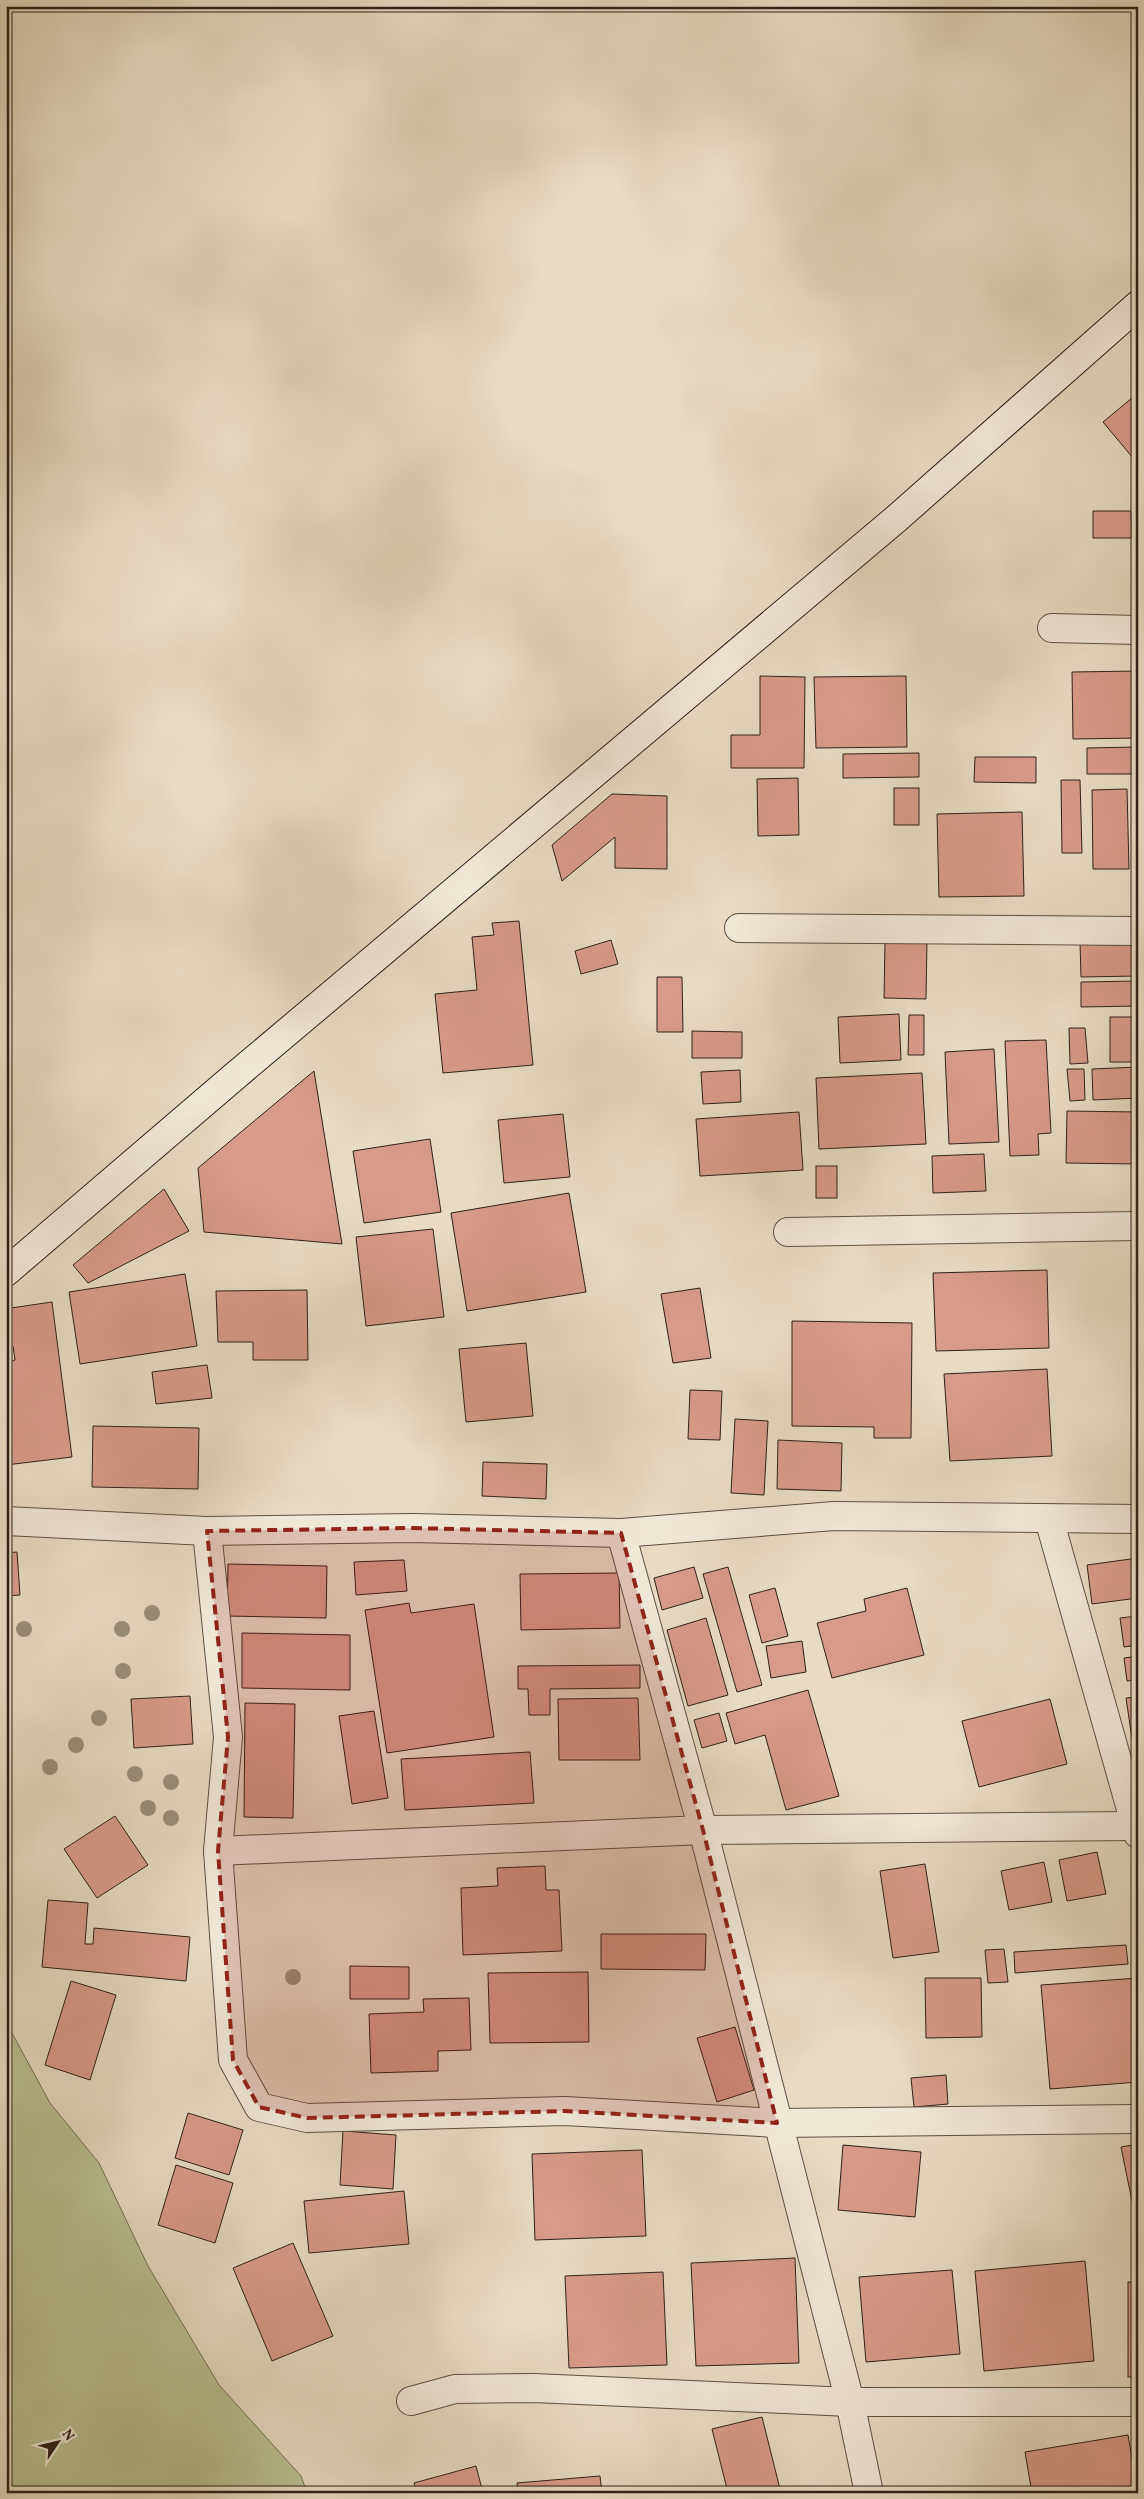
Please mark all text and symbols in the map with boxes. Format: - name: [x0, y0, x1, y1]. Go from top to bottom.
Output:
- north arrow: [32, 2416, 82, 2466]
- text: N: [57, 2426, 78, 2445]

